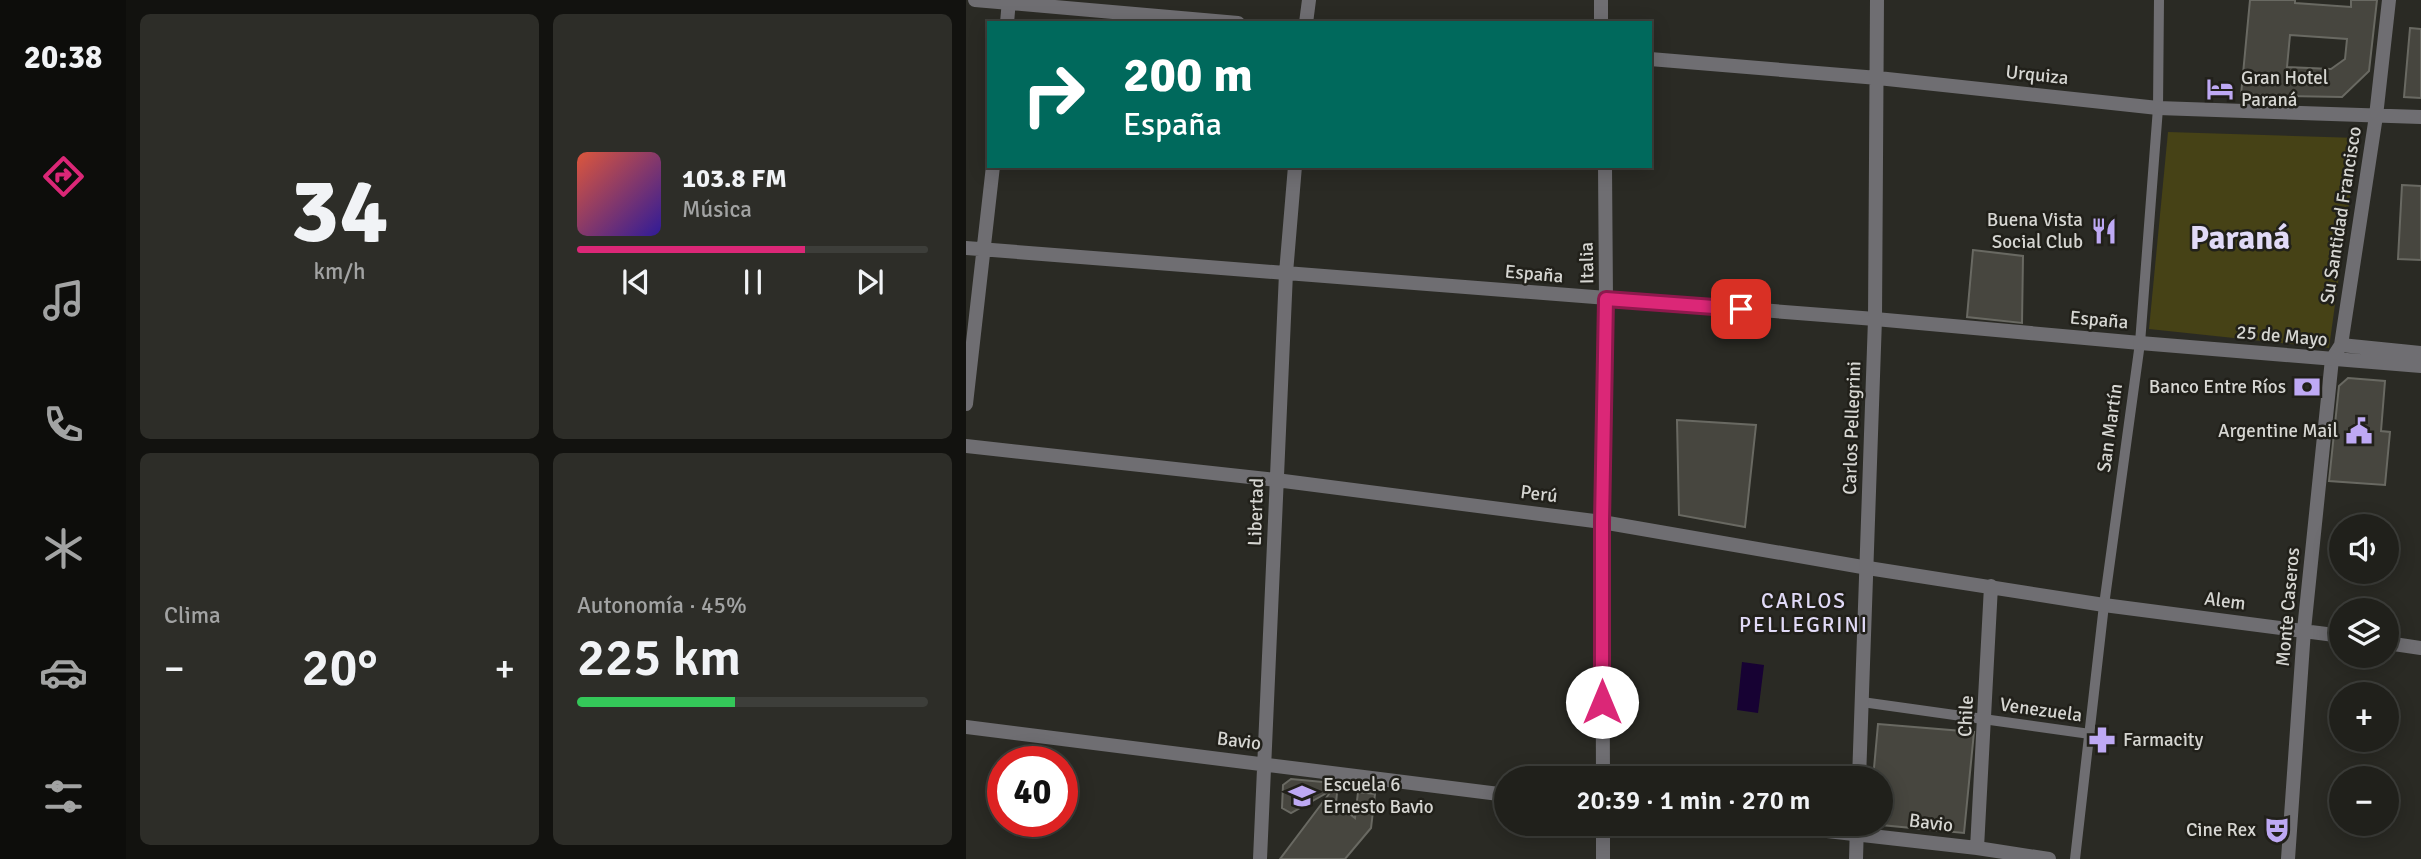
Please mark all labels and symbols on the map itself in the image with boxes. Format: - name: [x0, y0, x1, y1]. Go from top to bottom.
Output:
- street label: Urquiza: [2004, 60, 2070, 90]
- place label: Gran Hotel Paraná: [2241, 66, 2328, 112]
- hotel icon: Gran Hotel Paraná: [2205, 74, 2235, 104]
- street label: Su Santidad Francisco: [2315, 125, 2367, 305]
- place label: Buena Vista Social Club: [1987, 208, 2083, 254]
- restaurant icon: Buena Vista Social Club: [2089, 216, 2119, 246]
- district label: Paraná: [2190, 218, 2290, 259]
- street label: Italia: [1575, 242, 1599, 284]
- street label: España: [1504, 259, 1564, 289]
- pin: [1711, 279, 1771, 339]
- street label: España: [2069, 305, 2129, 335]
- street label: 25 de Mayo: [2235, 320, 2329, 352]
- street label: Carlos Pellegrini: [1838, 361, 1866, 495]
- bank icon: Banco Entre Ríos: [2292, 372, 2322, 402]
- place label: Banco Entre Ríos: [2149, 375, 2286, 399]
- street label: San Martín: [2092, 382, 2128, 474]
- public building icon: Argentine Mail: [2344, 416, 2374, 446]
- place label: Argentine Mail: [2218, 419, 2338, 443]
- street label: Libertad: [1243, 478, 1269, 546]
- street label: Perú: [1519, 480, 1559, 508]
- street label: Monte Caseros: [2271, 546, 2305, 668]
- street label: Alem: [2203, 587, 2247, 615]
- district label: CARLOS PELLEGRINI: [1739, 588, 1869, 638]
- position arrow: [1565, 665, 1639, 739]
- street label: Venezuela: [1998, 692, 2084, 728]
- street label: Chile: [1953, 694, 1979, 738]
- pharmacy icon: Farmacity: [2087, 725, 2117, 755]
- street label: Bavio: [1216, 726, 1263, 756]
- place label: Farmacity: [2123, 728, 2204, 752]
- speed limit sign: 40: [987, 746, 1078, 837]
- place label: Escuela 6 Ernesto Bavio: [1323, 773, 1434, 819]
- school or university icon: Escuela 6 Ernesto Bavio: [1287, 781, 1317, 811]
- street label: Bavio: [1908, 808, 1955, 838]
- theatre icon: Cine Rex: [2262, 815, 2292, 845]
- place label: Cine Rex: [2186, 818, 2256, 842]

